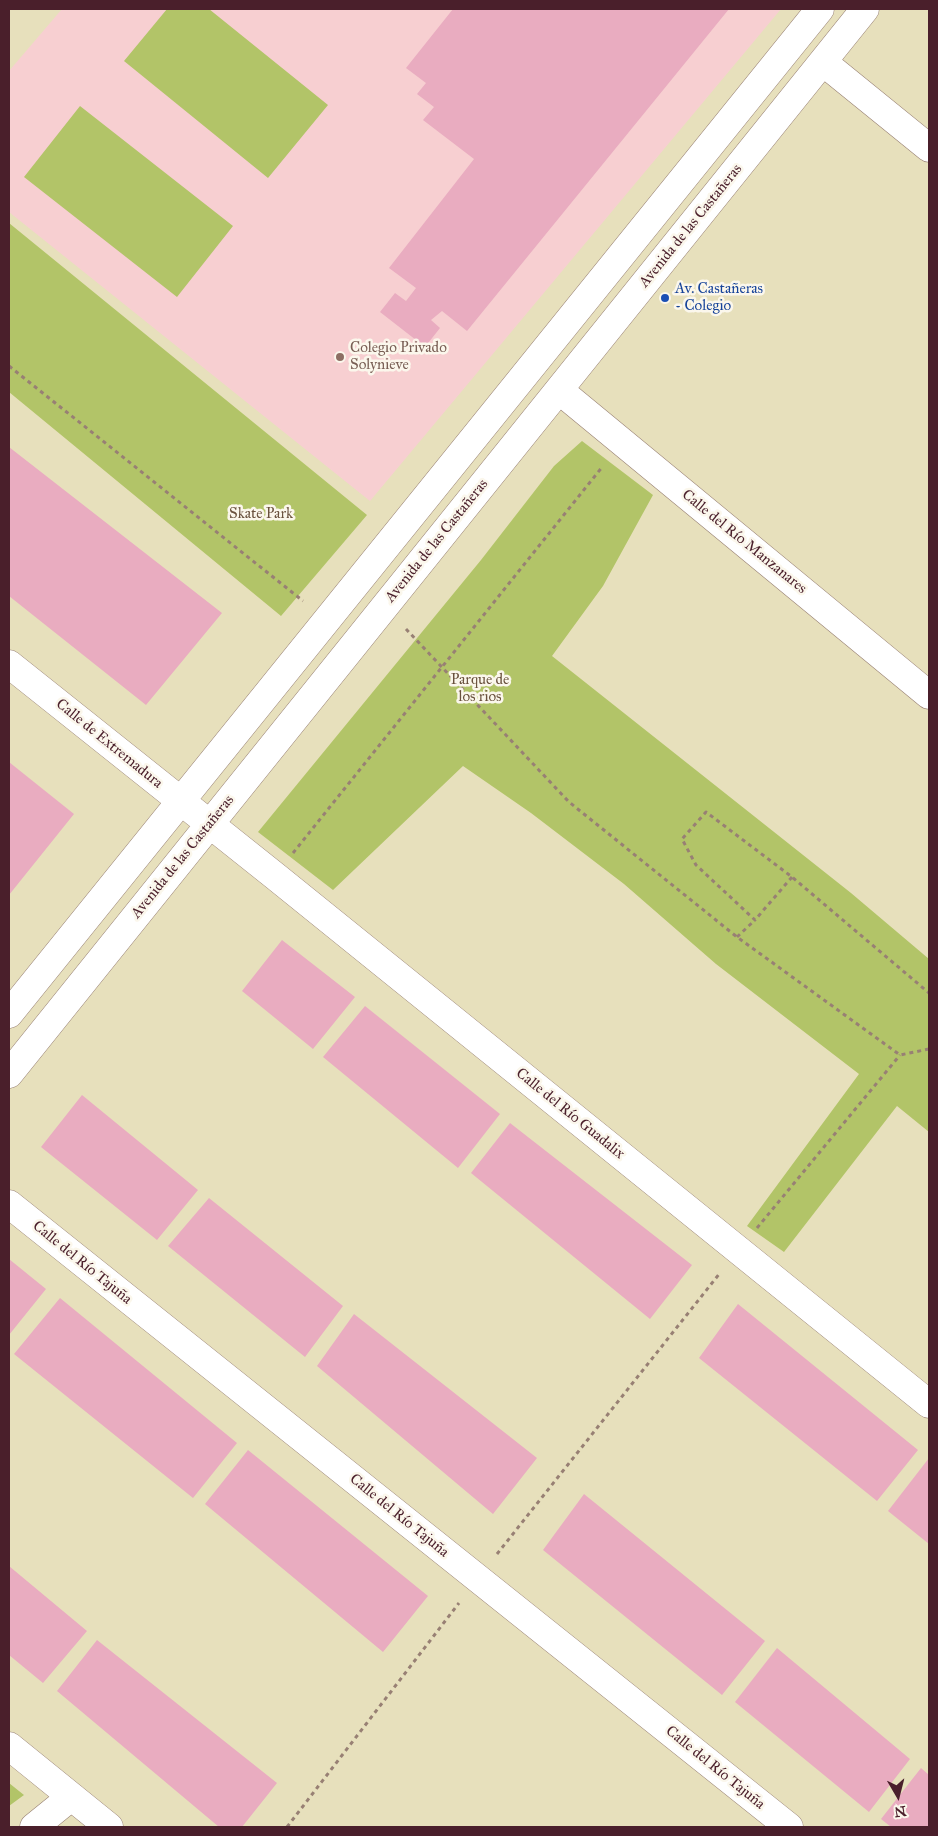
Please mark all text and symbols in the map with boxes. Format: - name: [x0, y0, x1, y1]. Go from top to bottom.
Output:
- street label: Avenida de las Castañeras: [636, 161, 746, 291]
- place label: Av. Castañeras - Colegio: [675, 280, 763, 315]
- marker: Av. Castañeras - Colegio: [659, 292, 671, 304]
- place label: Colegio Privado Solynieve: [350, 339, 447, 374]
- marker: Colegio Privado Solynieve: [334, 351, 346, 363]
- street label: Avenida de las Castañeras: [382, 476, 492, 606]
- street label: Calle del Río Manzanares: [678, 486, 810, 598]
- park label: Skate Park: [229, 505, 293, 523]
- park label: Parque de los rios: [451, 671, 509, 706]
- street label: Calle de Extremadura: [52, 695, 166, 793]
- street label: Avenida de las Castañeras: [128, 792, 238, 922]
- street label: Calle del Río Guadalix: [512, 1065, 628, 1163]
- street label: Calle del Río Tajuña: [29, 1217, 135, 1309]
- street label: Calle del Río Tajuña: [346, 1470, 452, 1562]
- street label: Calle del Río Tajuña: [662, 1722, 768, 1814]
- north arrow: [873, 1771, 923, 1821]
- text: N: [893, 1802, 907, 1821]

